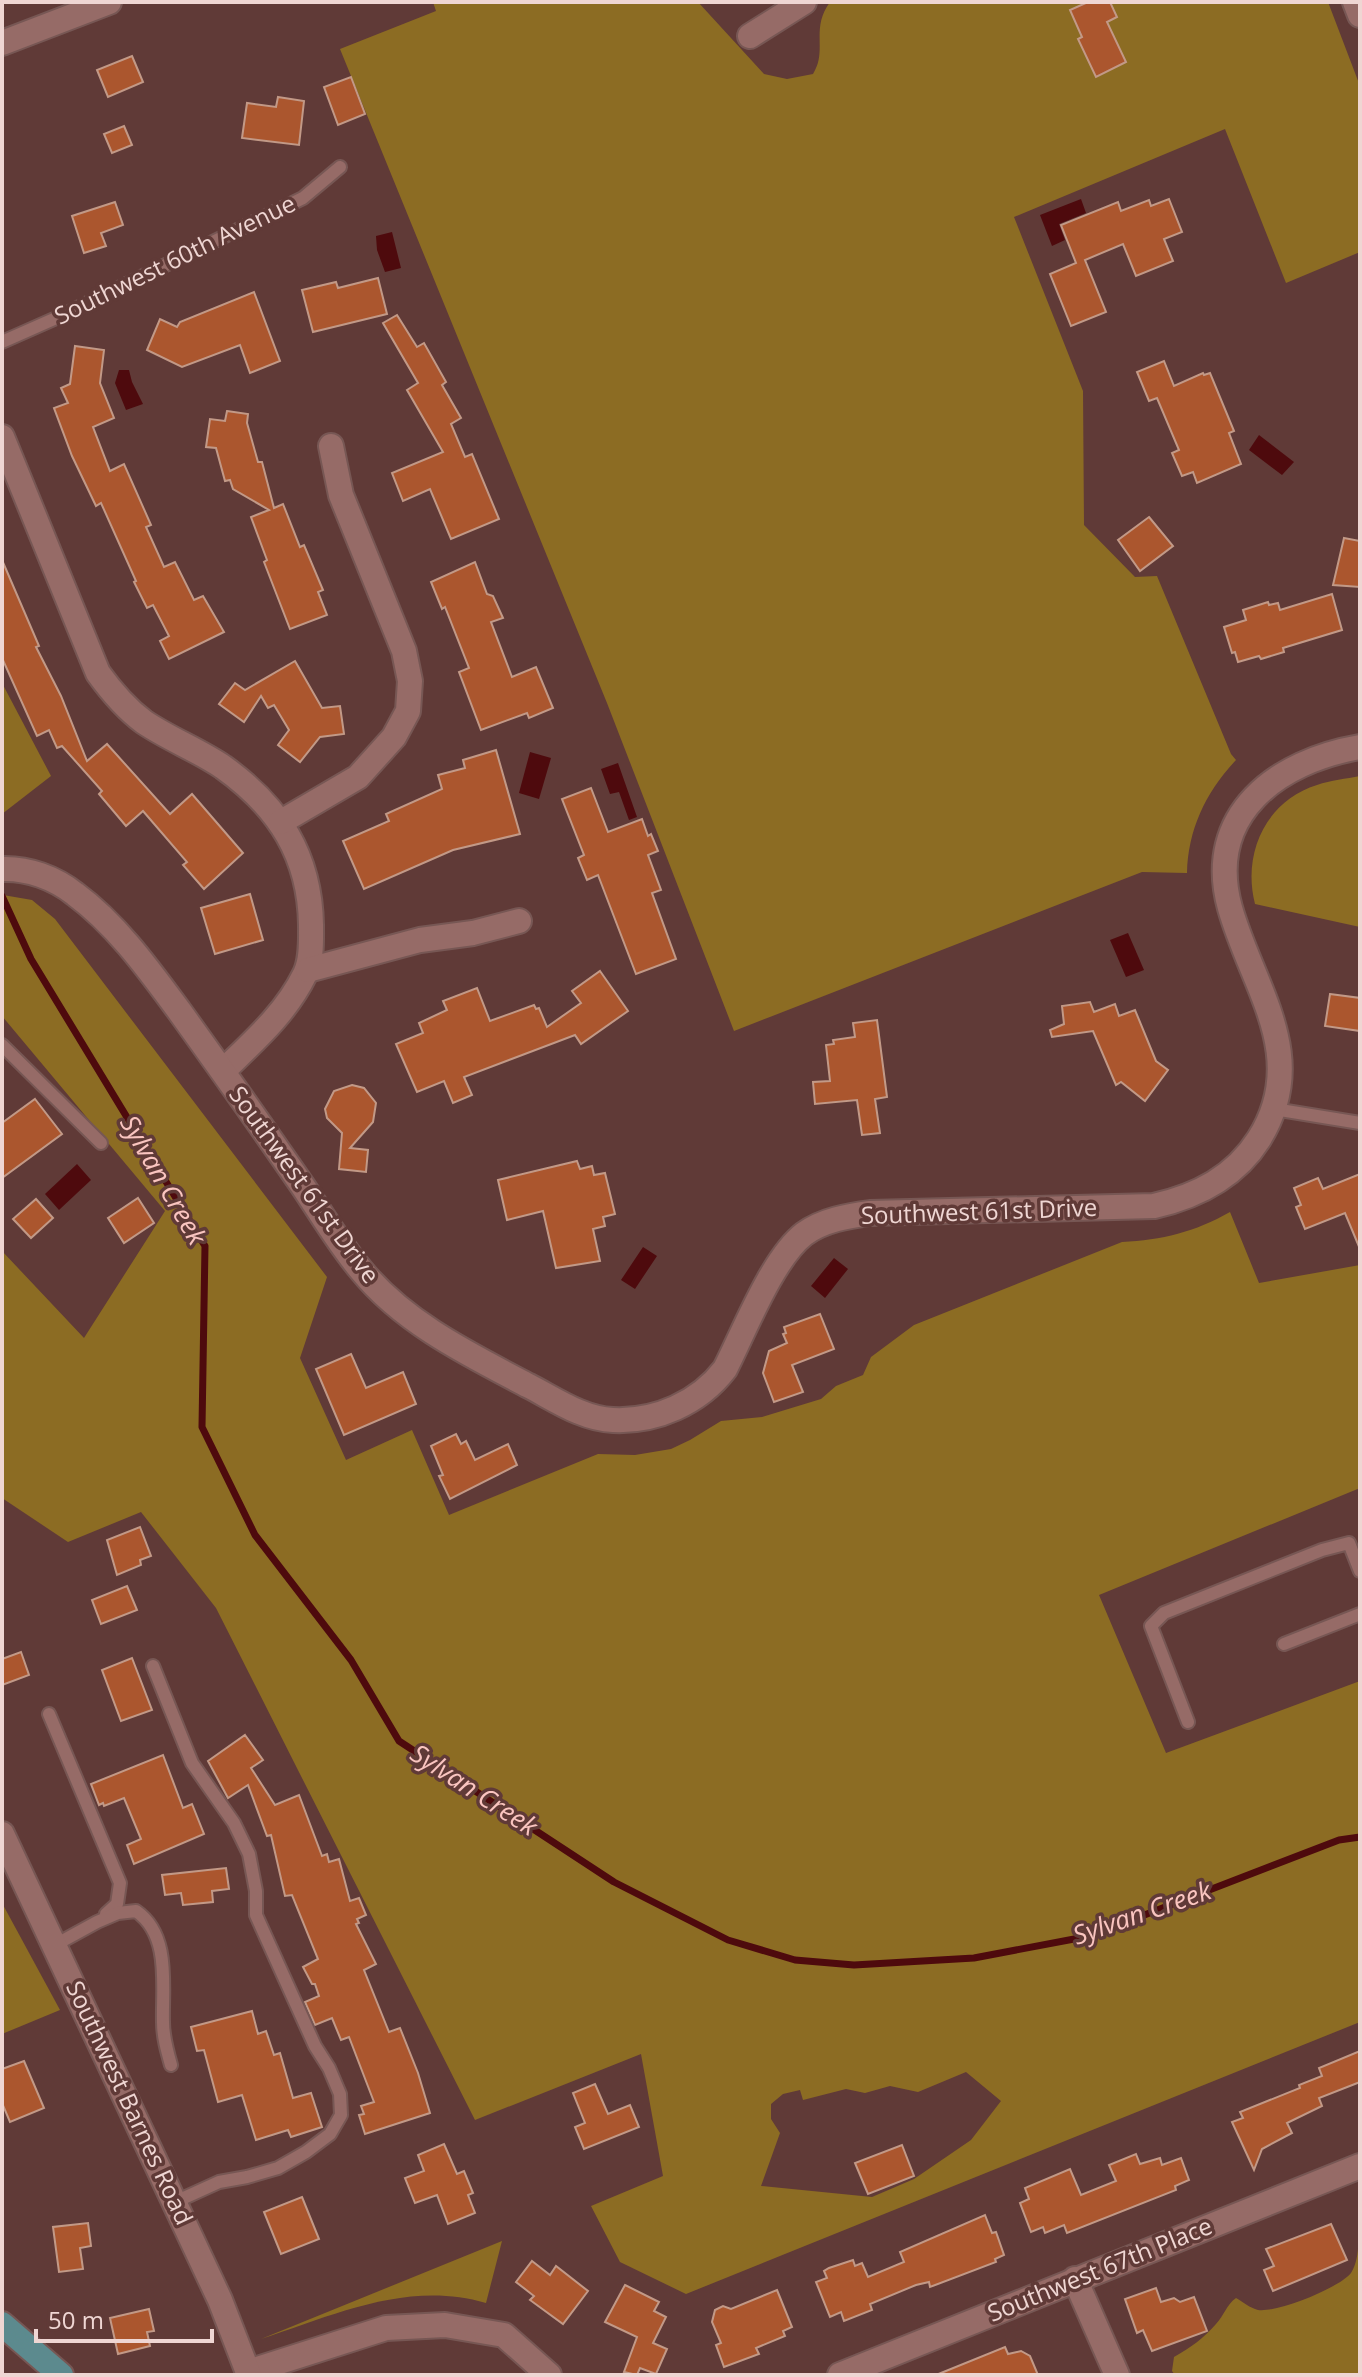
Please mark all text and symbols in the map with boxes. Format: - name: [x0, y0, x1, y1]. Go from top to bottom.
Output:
- street label: Southwest 60th Avenue: [48, 186, 300, 331]
- street label: Southwest 61st Drive: [222, 1079, 388, 1289]
- water label: Sylvan Creek: [112, 1108, 216, 1252]
- street label: Southwest 61st Drive: [860, 1190, 1098, 1231]
- water label: Sylvan Creek: [404, 1735, 546, 1844]
- water label: Sylvan Creek: [1068, 1871, 1217, 1953]
- street label: Southwest Barnes Road: [59, 1975, 201, 2230]
- street label: Southwest 67th Place: [982, 2208, 1217, 2329]
- scale bar: [36, 2293, 212, 2343]
- text: 50 m: [48, 2303, 104, 2336]

